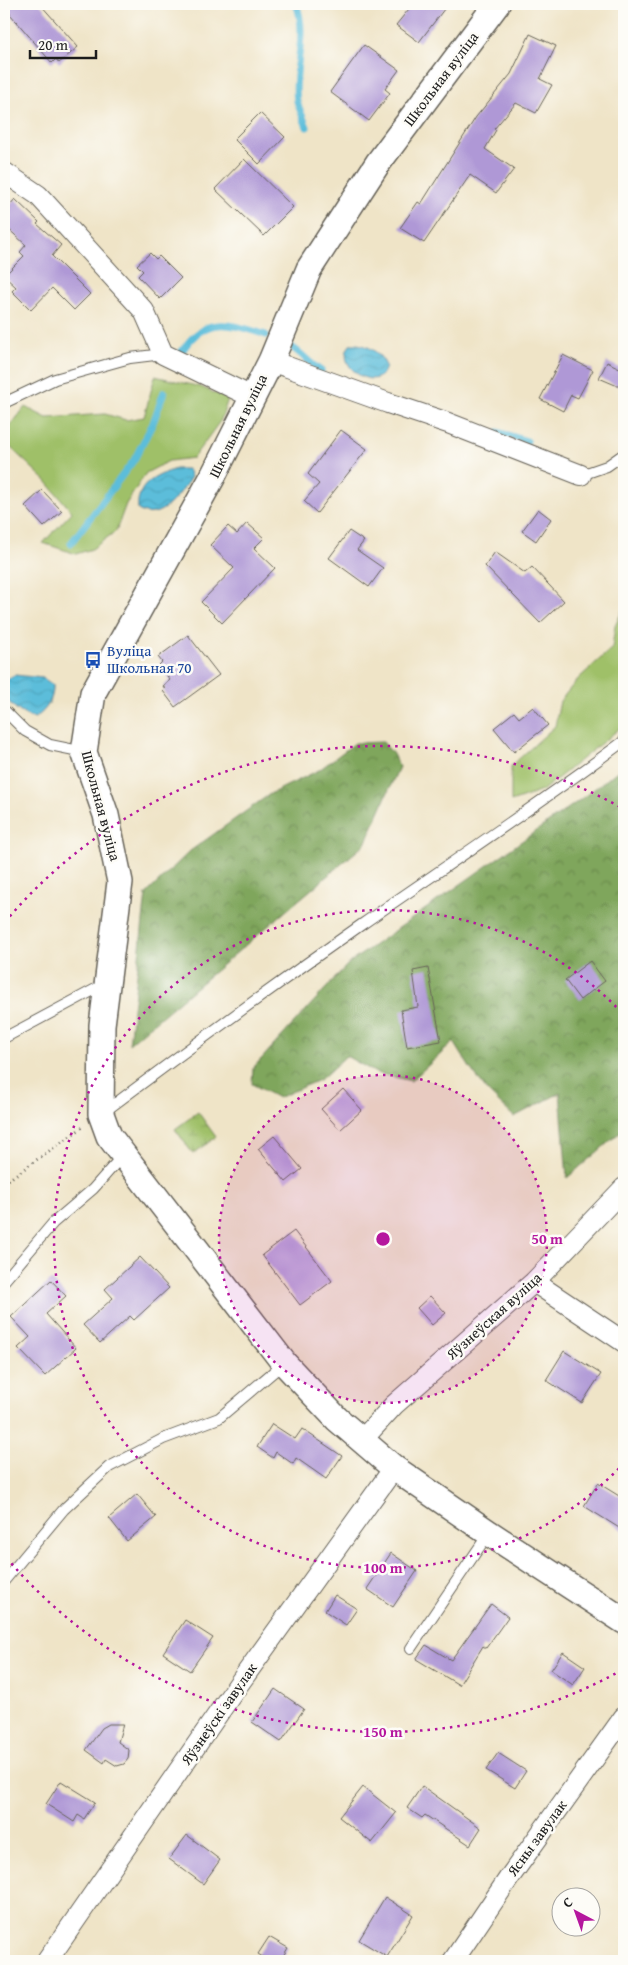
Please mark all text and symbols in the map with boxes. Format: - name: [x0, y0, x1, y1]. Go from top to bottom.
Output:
- street label: Школьная вуліца: [398, 26, 484, 130]
- scale bar: [30, 28, 96, 60]
- text: 20 m: [38, 34, 69, 55]
- street label: Школьная вуліца: [203, 370, 272, 481]
- place label: Вуліца Школьная 70: [107, 640, 192, 678]
- bus stop icon: Вуліца Школьная 70: [83, 650, 103, 670]
- street label: Школьная вуліца: [77, 748, 126, 864]
- text: 50 m: [531, 1228, 563, 1249]
- centre of rings: [374, 1230, 392, 1248]
- street label: Яўзнеўская вуліца: [441, 1266, 547, 1365]
- text: 100 m: [363, 1557, 403, 1578]
- street label: Яўзнеўскі завулак: [175, 1658, 262, 1770]
- text: 150 m: [363, 1721, 403, 1742]
- street label: Ясны завулак: [501, 1795, 572, 1881]
- north arrow: [550, 1888, 600, 1938]
- text: С: [558, 1892, 577, 1912]

